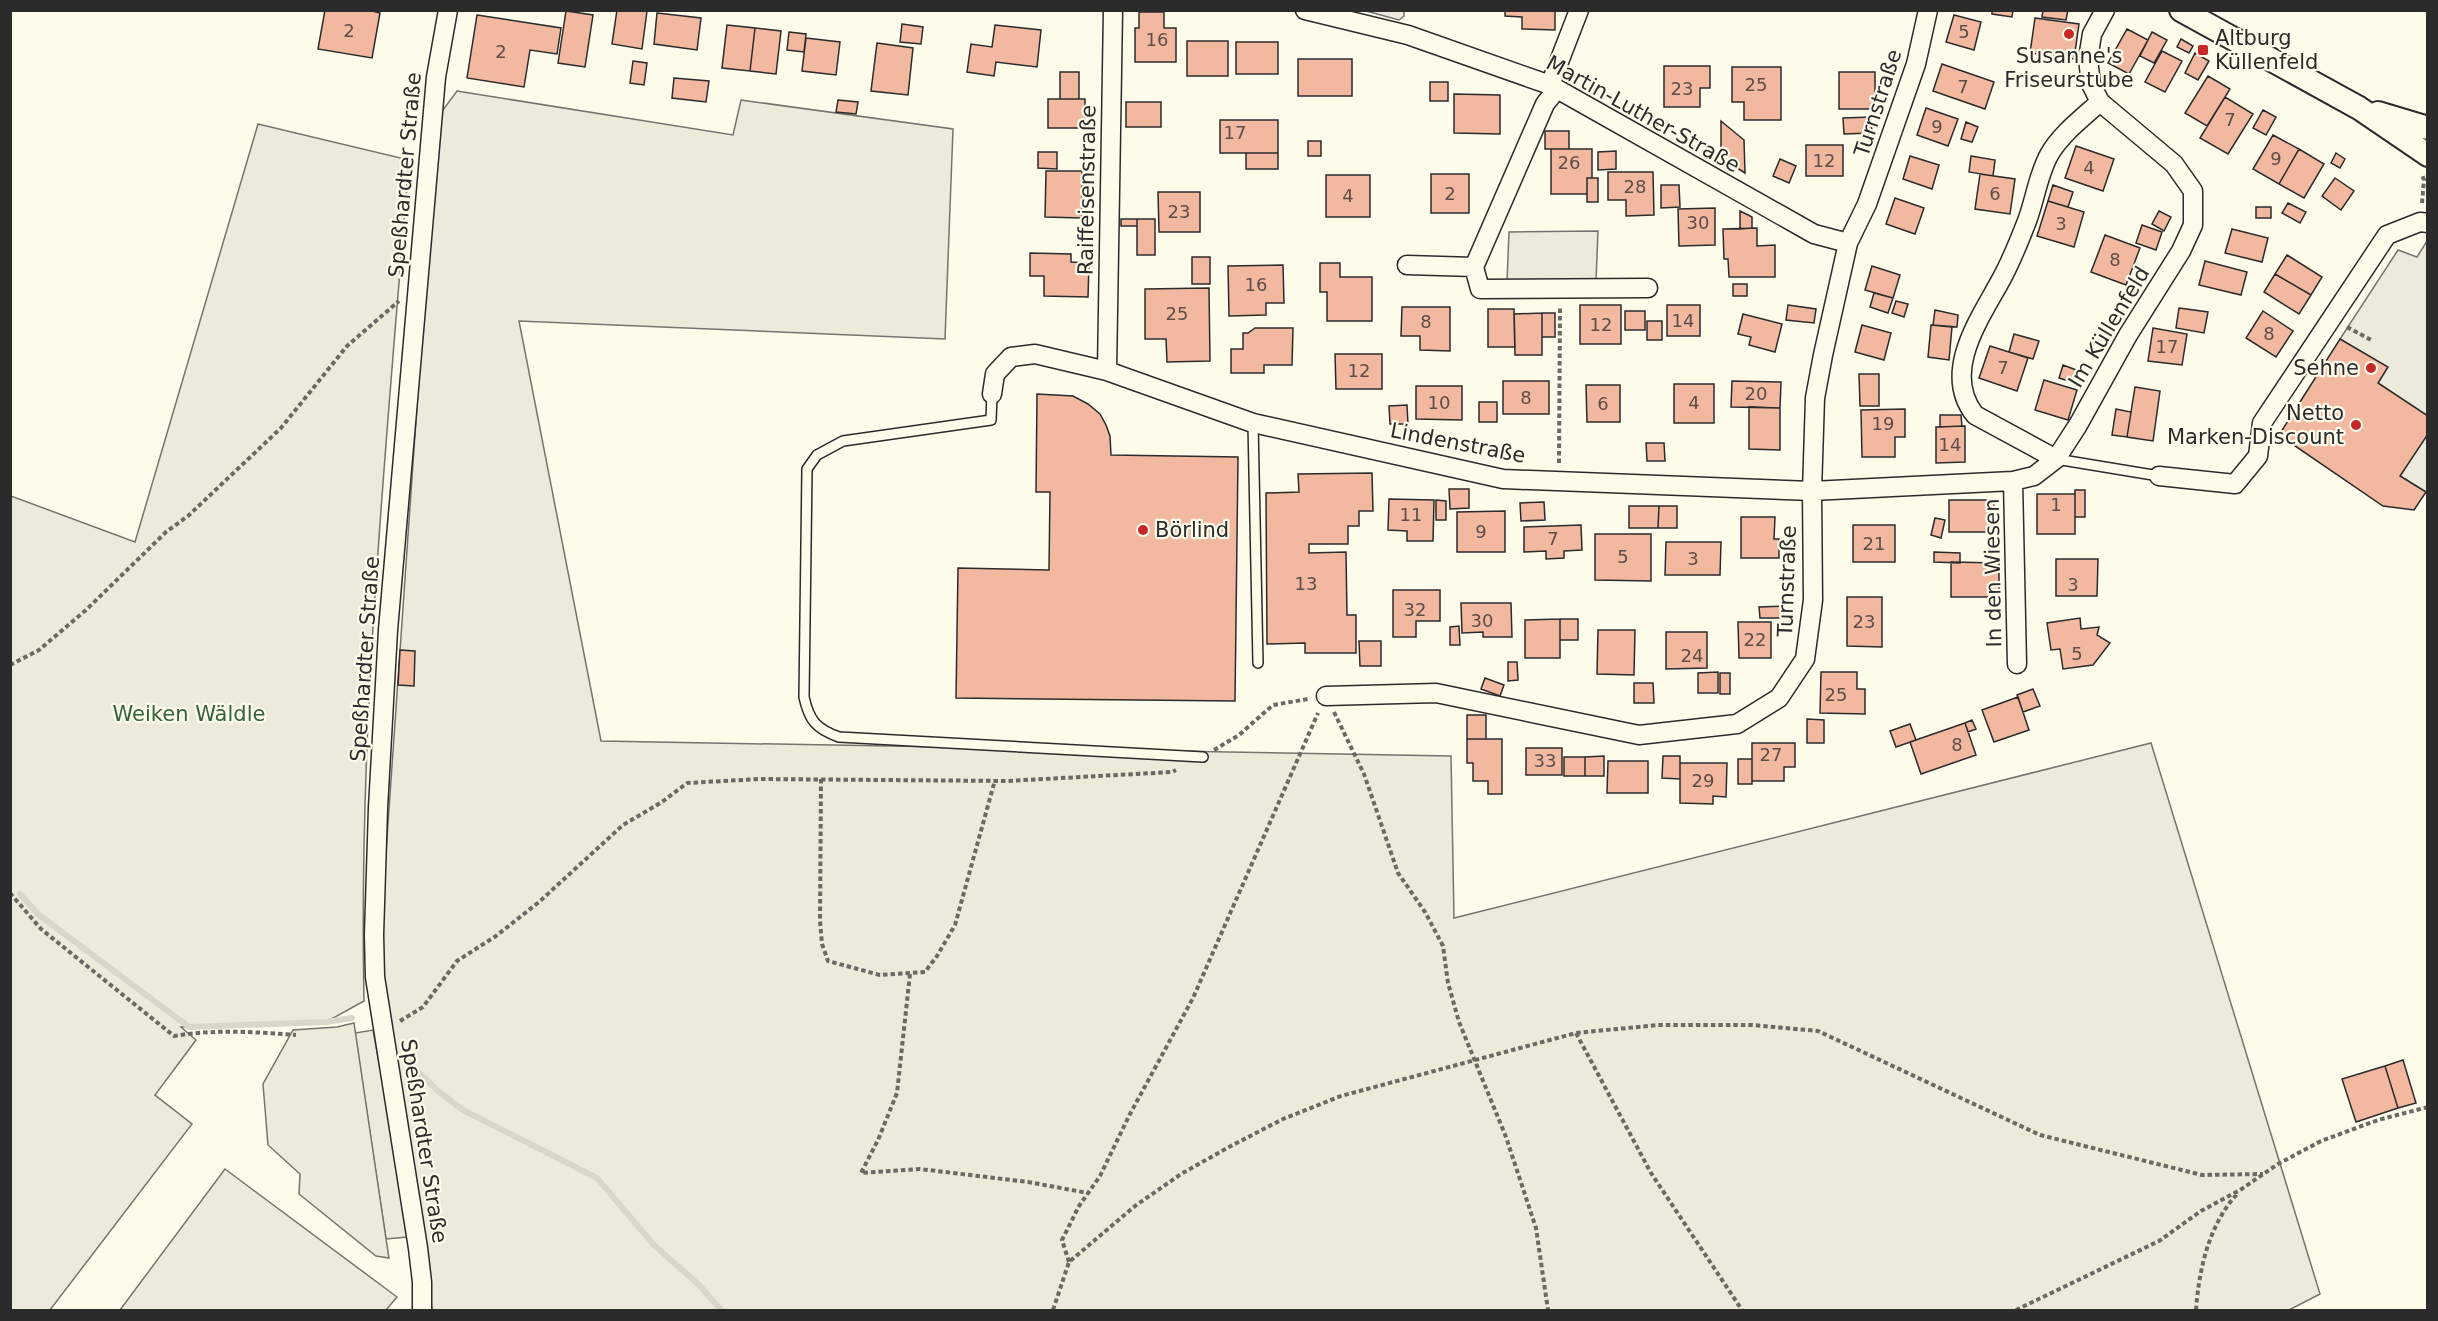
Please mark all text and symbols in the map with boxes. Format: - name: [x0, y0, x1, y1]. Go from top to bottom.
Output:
- house number: 2: [343, 20, 355, 41]
- house number: 5: [1958, 21, 1970, 42]
- place label: Altburg Küllenfeld: [2215, 26, 2318, 74]
- marker: Susanne's Friseurstube: [2062, 27, 2076, 41]
- house number: 16: [1146, 29, 1168, 50]
- house number: 2: [495, 41, 507, 62]
- marker: Altburg Küllenfeld: [2196, 43, 2210, 57]
- place label: Susanne's Friseurstube: [2004, 44, 2134, 92]
- street label: Turnstraße: [1849, 46, 1907, 161]
- street label: Martin-Luther-Straße: [1542, 51, 1744, 177]
- street label: Speßhardter Straße: [384, 71, 426, 279]
- house number: 25: [1745, 74, 1767, 95]
- house number: 7: [1957, 76, 1969, 97]
- house number: 23: [1671, 78, 1693, 99]
- street label: Raiffeisenstraße: [1074, 105, 1100, 275]
- house number: 7: [2224, 109, 2236, 130]
- house number: 9: [1931, 116, 1943, 137]
- house number: 17: [1224, 122, 1246, 143]
- house number: 9: [2270, 148, 2282, 169]
- house number: 12: [1813, 150, 1835, 171]
- house number: 26: [1558, 152, 1580, 173]
- house number: 4: [2083, 157, 2095, 178]
- house number: 28: [1624, 176, 1646, 197]
- house number: 2: [1444, 183, 1456, 204]
- house number: 6: [1989, 183, 2001, 204]
- house number: 4: [1342, 185, 1354, 206]
- house number: 23: [1168, 201, 1190, 222]
- house number: 30: [1687, 212, 1709, 233]
- house number: 3: [2055, 213, 2067, 234]
- house number: 8: [2109, 249, 2121, 270]
- street label: Im Küllenfeld: [2063, 262, 2155, 392]
- house number: 16: [1245, 274, 1267, 295]
- house number: 25: [1166, 303, 1188, 324]
- house number: 14: [1672, 310, 1694, 331]
- house number: 8: [1420, 311, 1432, 332]
- house number: 12: [1590, 314, 1612, 335]
- house number: 8: [2263, 323, 2275, 344]
- house number: 17: [2156, 336, 2178, 357]
- place label: Sehne: [2293, 356, 2359, 380]
- house number: 7: [1997, 357, 2009, 378]
- house number: 12: [1348, 360, 1370, 381]
- marker: Sehne: [2364, 361, 2378, 375]
- house number: 20: [1745, 383, 1767, 404]
- house number: 8: [1520, 387, 1532, 408]
- house number: 10: [1428, 392, 1450, 413]
- house number: 4: [1688, 392, 1700, 413]
- house number: 6: [1597, 393, 1609, 414]
- place label: Netto Marken-Discount: [2167, 401, 2344, 449]
- house number: 19: [1872, 413, 1894, 434]
- street label: Lindenstraße: [1388, 418, 1528, 468]
- marker: Netto Marken-Discount: [2349, 418, 2363, 432]
- house number: 14: [1939, 434, 1961, 455]
- house number: 1: [2050, 494, 2062, 515]
- street label: In den Wiesen: [1980, 498, 2006, 648]
- house number: 11: [1400, 504, 1422, 525]
- place label: Börlind: [1155, 518, 1229, 542]
- house number: 9: [1475, 521, 1487, 542]
- marker: Börlind: [1136, 523, 1150, 537]
- street label: Turnstraße: [1773, 525, 1801, 638]
- house number: 7: [1547, 528, 1559, 549]
- house number: 21: [1863, 533, 1885, 554]
- house number: 5: [1617, 546, 1629, 567]
- house number: 3: [1687, 548, 1699, 569]
- street label: Speßhardter Straße: [346, 555, 384, 763]
- house number: 13: [1295, 573, 1317, 594]
- house number: 3: [2067, 574, 2079, 595]
- house number: 32: [1404, 599, 1426, 620]
- house number: 30: [1471, 610, 1493, 631]
- house number: 23: [1853, 611, 1875, 632]
- house number: 22: [1744, 629, 1766, 650]
- house number: 5: [2071, 643, 2083, 664]
- house number: 24: [1681, 645, 1703, 666]
- house number: 25: [1825, 684, 1847, 705]
- park label: Weiken Wäldle: [113, 702, 265, 726]
- house number: 8: [1951, 734, 1963, 755]
- house number: 27: [1760, 744, 1782, 765]
- house number: 33: [1534, 750, 1556, 771]
- house number: 29: [1692, 770, 1714, 791]
- street label: Speßhardter Straße: [396, 1037, 452, 1245]

